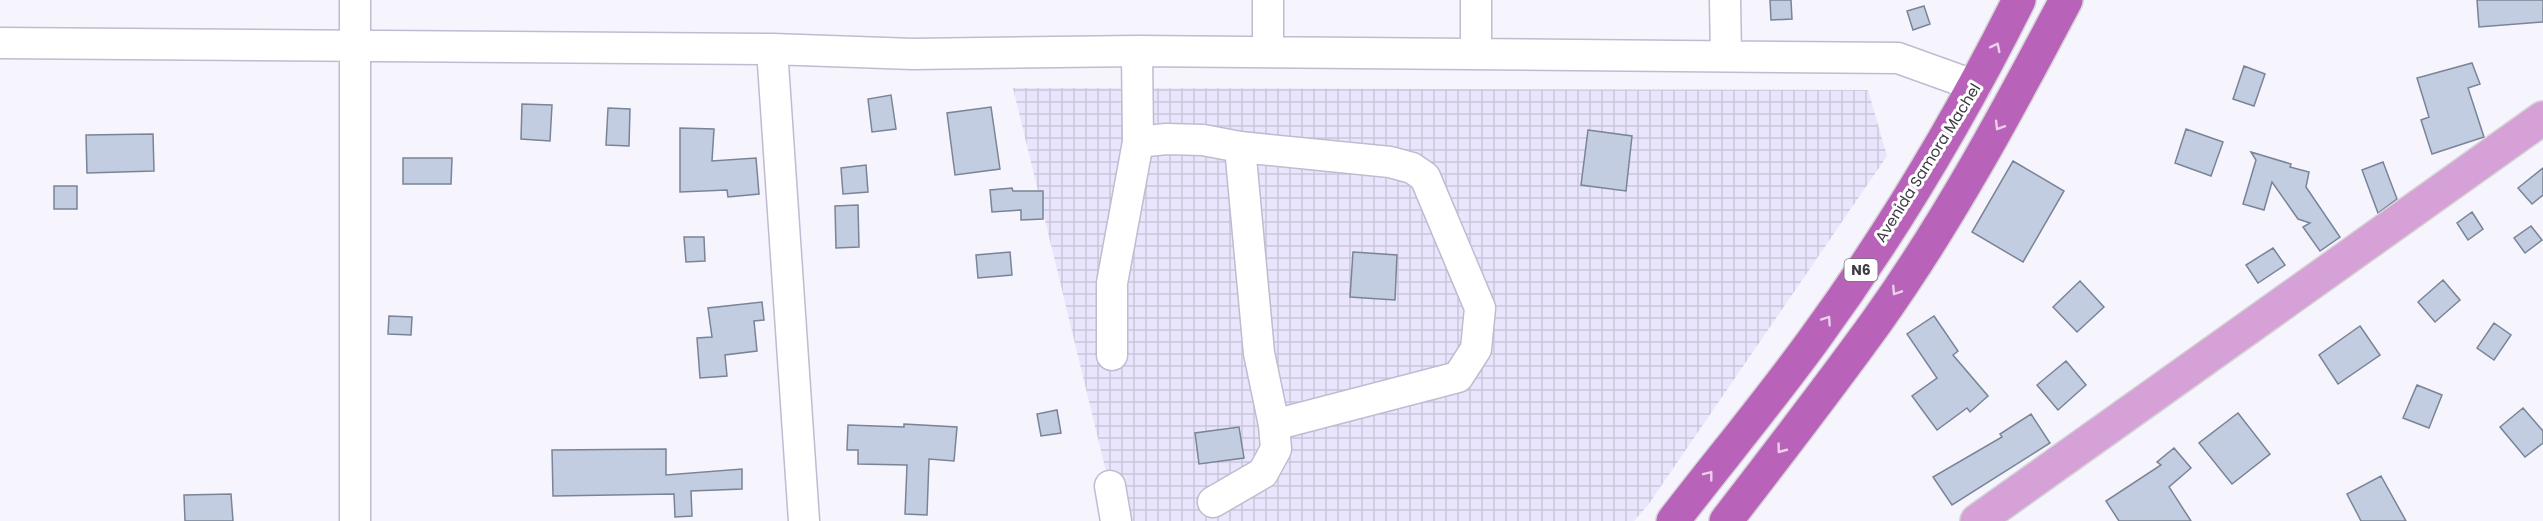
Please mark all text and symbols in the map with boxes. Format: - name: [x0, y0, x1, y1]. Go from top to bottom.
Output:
- one-way arrow: [1988, 42, 2000, 53]
- street label: Avenida Samora Machel: [1870, 79, 1985, 246]
- one-way arrow: [1995, 120, 2007, 130]
- road number: N6: [1844, 259, 1878, 281]
- one-way arrow: [1892, 285, 1903, 296]
- one-way arrow: [1820, 315, 1831, 326]
- one-way arrow: [1778, 442, 1789, 453]
- one-way arrow: [1701, 470, 1712, 481]

